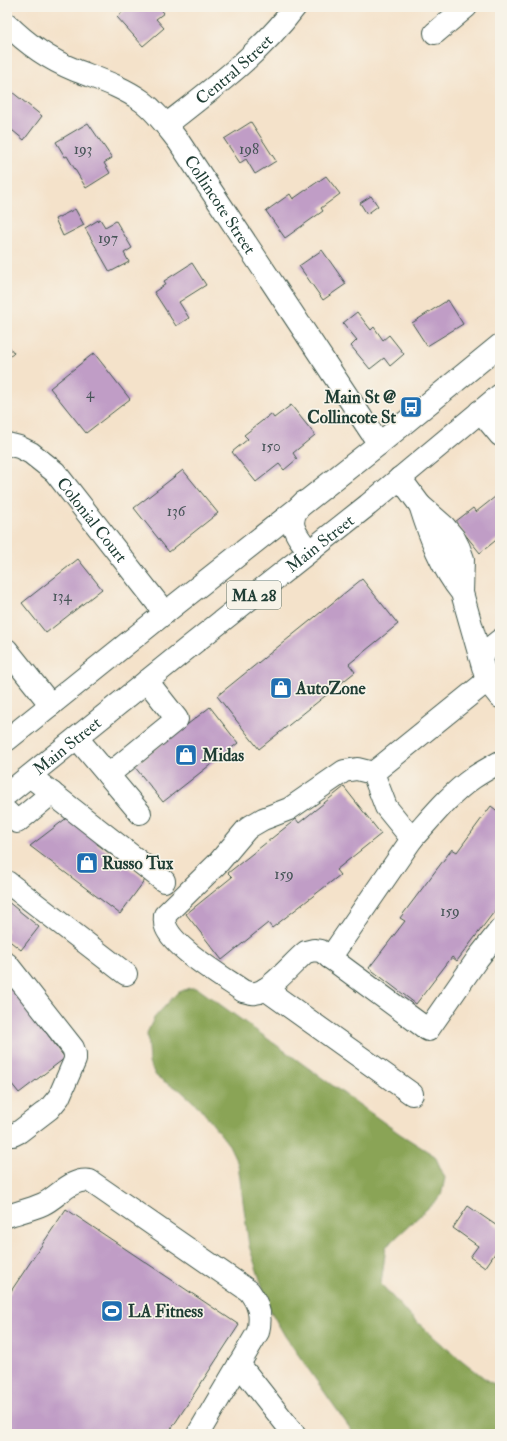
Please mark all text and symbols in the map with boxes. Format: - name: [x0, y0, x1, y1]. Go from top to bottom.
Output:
- street label: Central Street: [191, 30, 278, 109]
- house number: 193: [74, 140, 92, 159]
- house number: 198: [239, 140, 259, 159]
- street label: Collincote Street: [180, 151, 261, 259]
- house number: 197: [98, 229, 118, 248]
- house number: 4: [86, 384, 95, 403]
- place label: Main St @ Collincote St: [307, 387, 396, 428]
- bus stop icon: Main St @ Collincote St: [398, 394, 424, 420]
- house number: 150: [261, 437, 281, 456]
- street label: Colonial Court: [52, 473, 132, 567]
- house number: 136: [167, 502, 187, 521]
- street label: Main Street: [282, 510, 359, 577]
- road number: MA 28: [227, 581, 281, 609]
- house number: 134: [52, 587, 72, 606]
- shop icon: AutoZone: [268, 675, 294, 701]
- place label: AutoZone: [295, 678, 366, 699]
- street label: Main Street: [29, 712, 106, 780]
- shop icon: Midas: [173, 742, 199, 768]
- place label: Midas: [201, 745, 244, 766]
- shop icon: Russo Tux: [74, 850, 100, 876]
- place label: Russo Tux: [102, 853, 174, 874]
- house number: 159: [274, 865, 294, 884]
- house number: 159: [440, 902, 460, 921]
- sports icon: LA Fitness: [99, 1298, 125, 1324]
- place label: LA Fitness: [128, 1301, 203, 1322]

